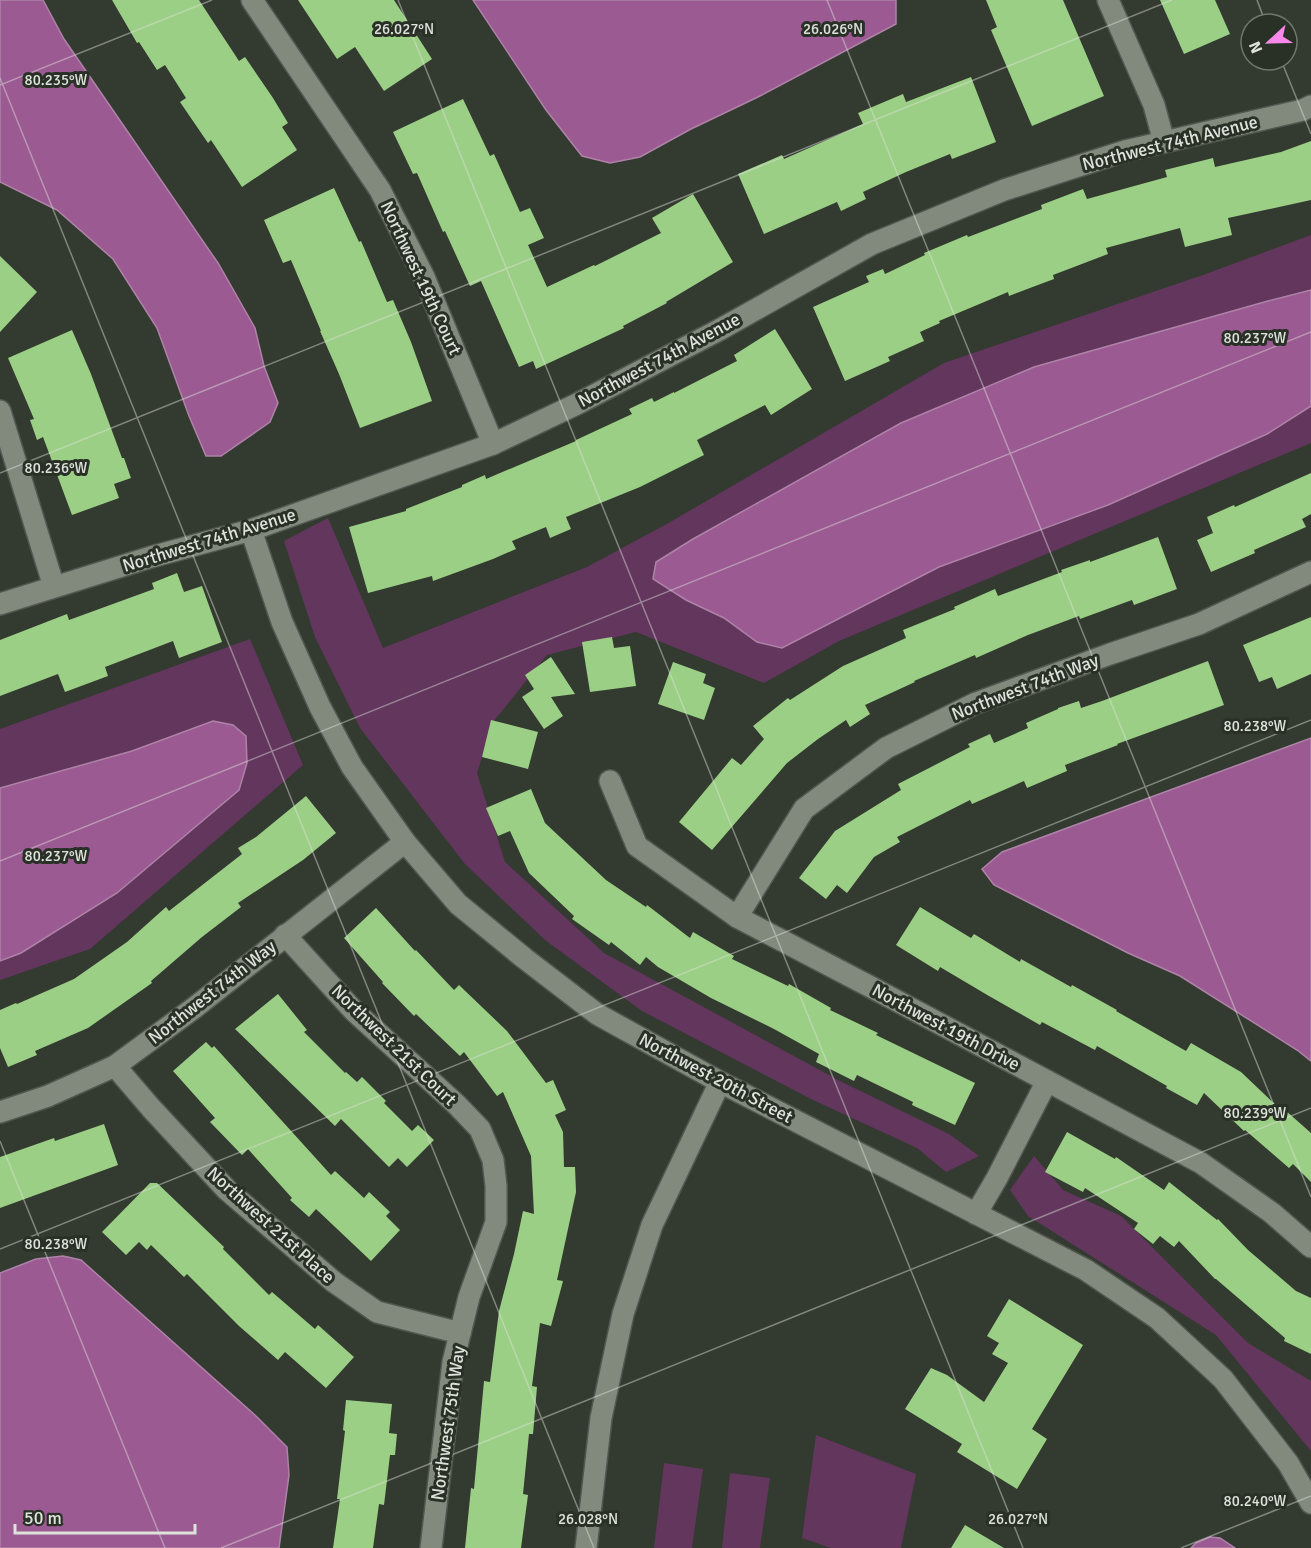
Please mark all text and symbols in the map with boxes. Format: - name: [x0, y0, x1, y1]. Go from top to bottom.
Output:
- north arrow: [1239, 12, 1299, 72]
- text: 26.027°N: [374, 20, 434, 38]
- text: 26.026°N: [803, 20, 863, 38]
- text: N: [1245, 38, 1267, 56]
- text: 80.235°W: [25, 71, 88, 89]
- street label: Northwest 74th Avenue: [1080, 111, 1260, 175]
- street label: Northwest 19th Court: [376, 198, 466, 358]
- street label: Northwest 74th Avenue: [574, 308, 744, 412]
- text: 80.237°W: [1224, 329, 1287, 347]
- text: 80.236°W: [25, 459, 88, 477]
- street label: Northwest 74th Avenue: [120, 503, 298, 577]
- street label: Northwest 74th Way: [948, 649, 1102, 725]
- text: 80.238°W: [1224, 717, 1287, 735]
- text: 80.237°W: [25, 847, 88, 865]
- street label: Northwest 74th Way: [144, 935, 281, 1049]
- street label: Northwest 19th Drive: [868, 979, 1024, 1075]
- street label: Northwest 21st Court: [327, 980, 461, 1110]
- street label: Northwest 20th Street: [635, 1028, 797, 1128]
- text: 80.239°W: [1224, 1104, 1287, 1122]
- street label: Northwest 21st Place: [203, 1162, 339, 1288]
- text: 80.238°W: [25, 1235, 88, 1253]
- street label: Northwest 75th Way: [426, 1344, 470, 1502]
- text: 80.240°W: [1224, 1492, 1287, 1510]
- scale bar: [15, 1497, 195, 1535]
- text: 50 m: [24, 1507, 62, 1529]
- text: 26.028°N: [558, 1510, 618, 1528]
- text: 26.027°N: [988, 1510, 1048, 1528]

